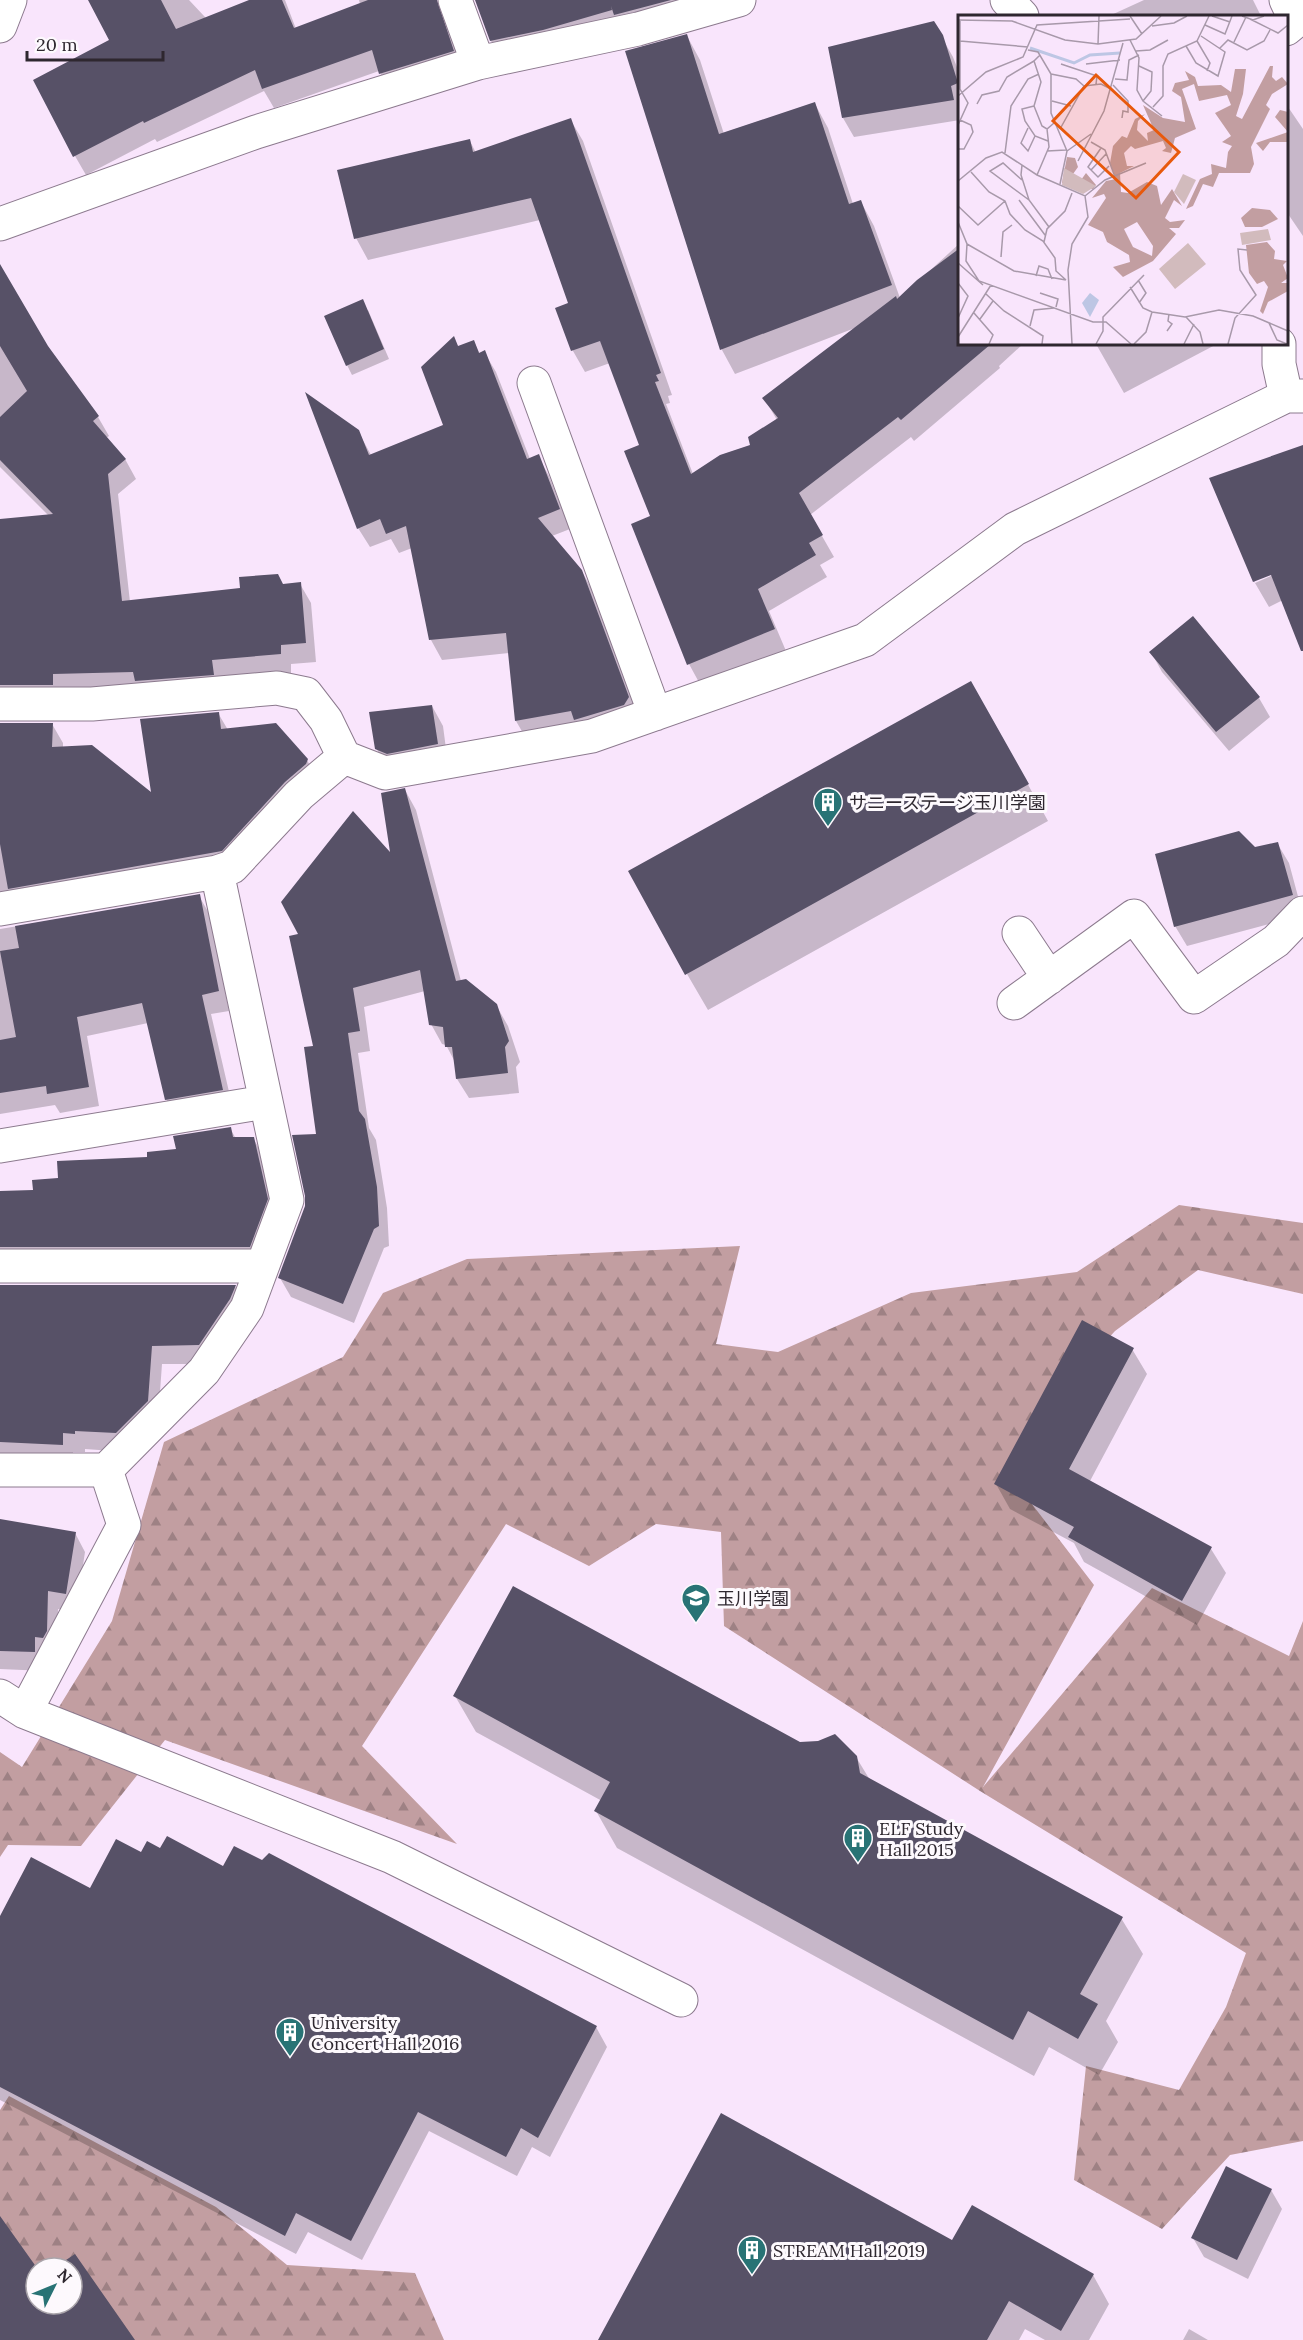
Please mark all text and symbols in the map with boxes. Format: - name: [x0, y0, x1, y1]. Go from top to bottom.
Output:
- inset map: [958, 15, 1288, 345]
- scale bar: [27, 24, 164, 62]
- text: 20 m: [36, 33, 78, 56]
- building icon: サニーステージ玉川学園: [812, 786, 844, 828]
- place label: サニーステージ玉川学園: [849, 791, 1046, 814]
- school or university icon: 玉川学園: [680, 1582, 712, 1624]
- place label: 玉川学園: [717, 1587, 789, 1610]
- place label: ELF Study Hall 2015: [879, 1817, 964, 1861]
- building icon: ELF Study Hall 2015: [842, 1822, 874, 1864]
- place label: University Concert Hall 2016: [311, 2011, 459, 2055]
- building icon: University Concert Hall 2016: [274, 2016, 306, 2058]
- building icon: STREAM Hall 2019: [736, 2234, 768, 2276]
- place label: STREAM Hall 2019: [773, 2239, 925, 2262]
- north arrow: [24, 2256, 84, 2316]
- text: N: [53, 2264, 77, 2287]

